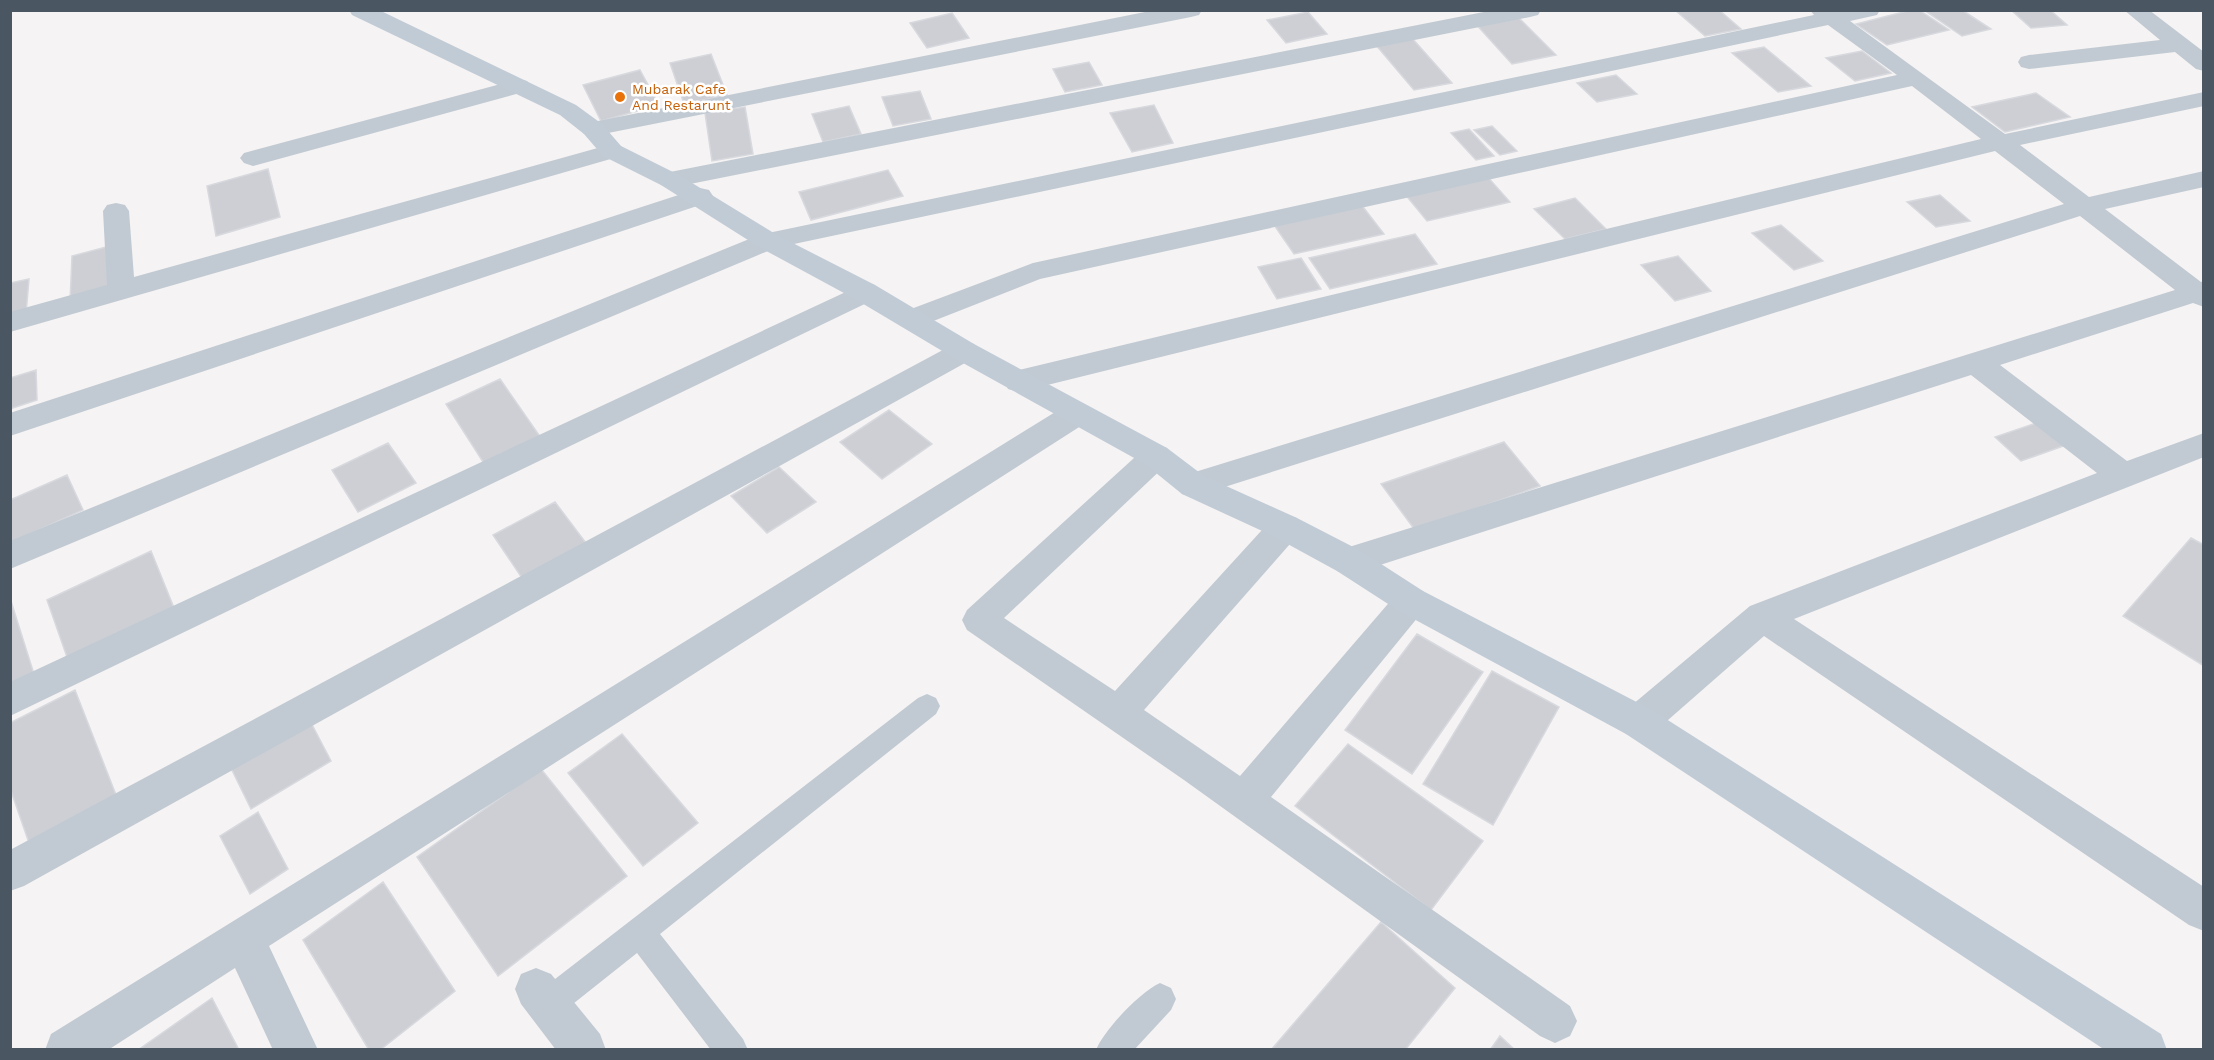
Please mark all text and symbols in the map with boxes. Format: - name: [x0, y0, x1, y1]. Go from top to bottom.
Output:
- place label: Mubarak Cafe And Restarunt: [632, 81, 731, 113]
- marker: Mubarak Cafe And Restarunt: [613, 90, 627, 104]

